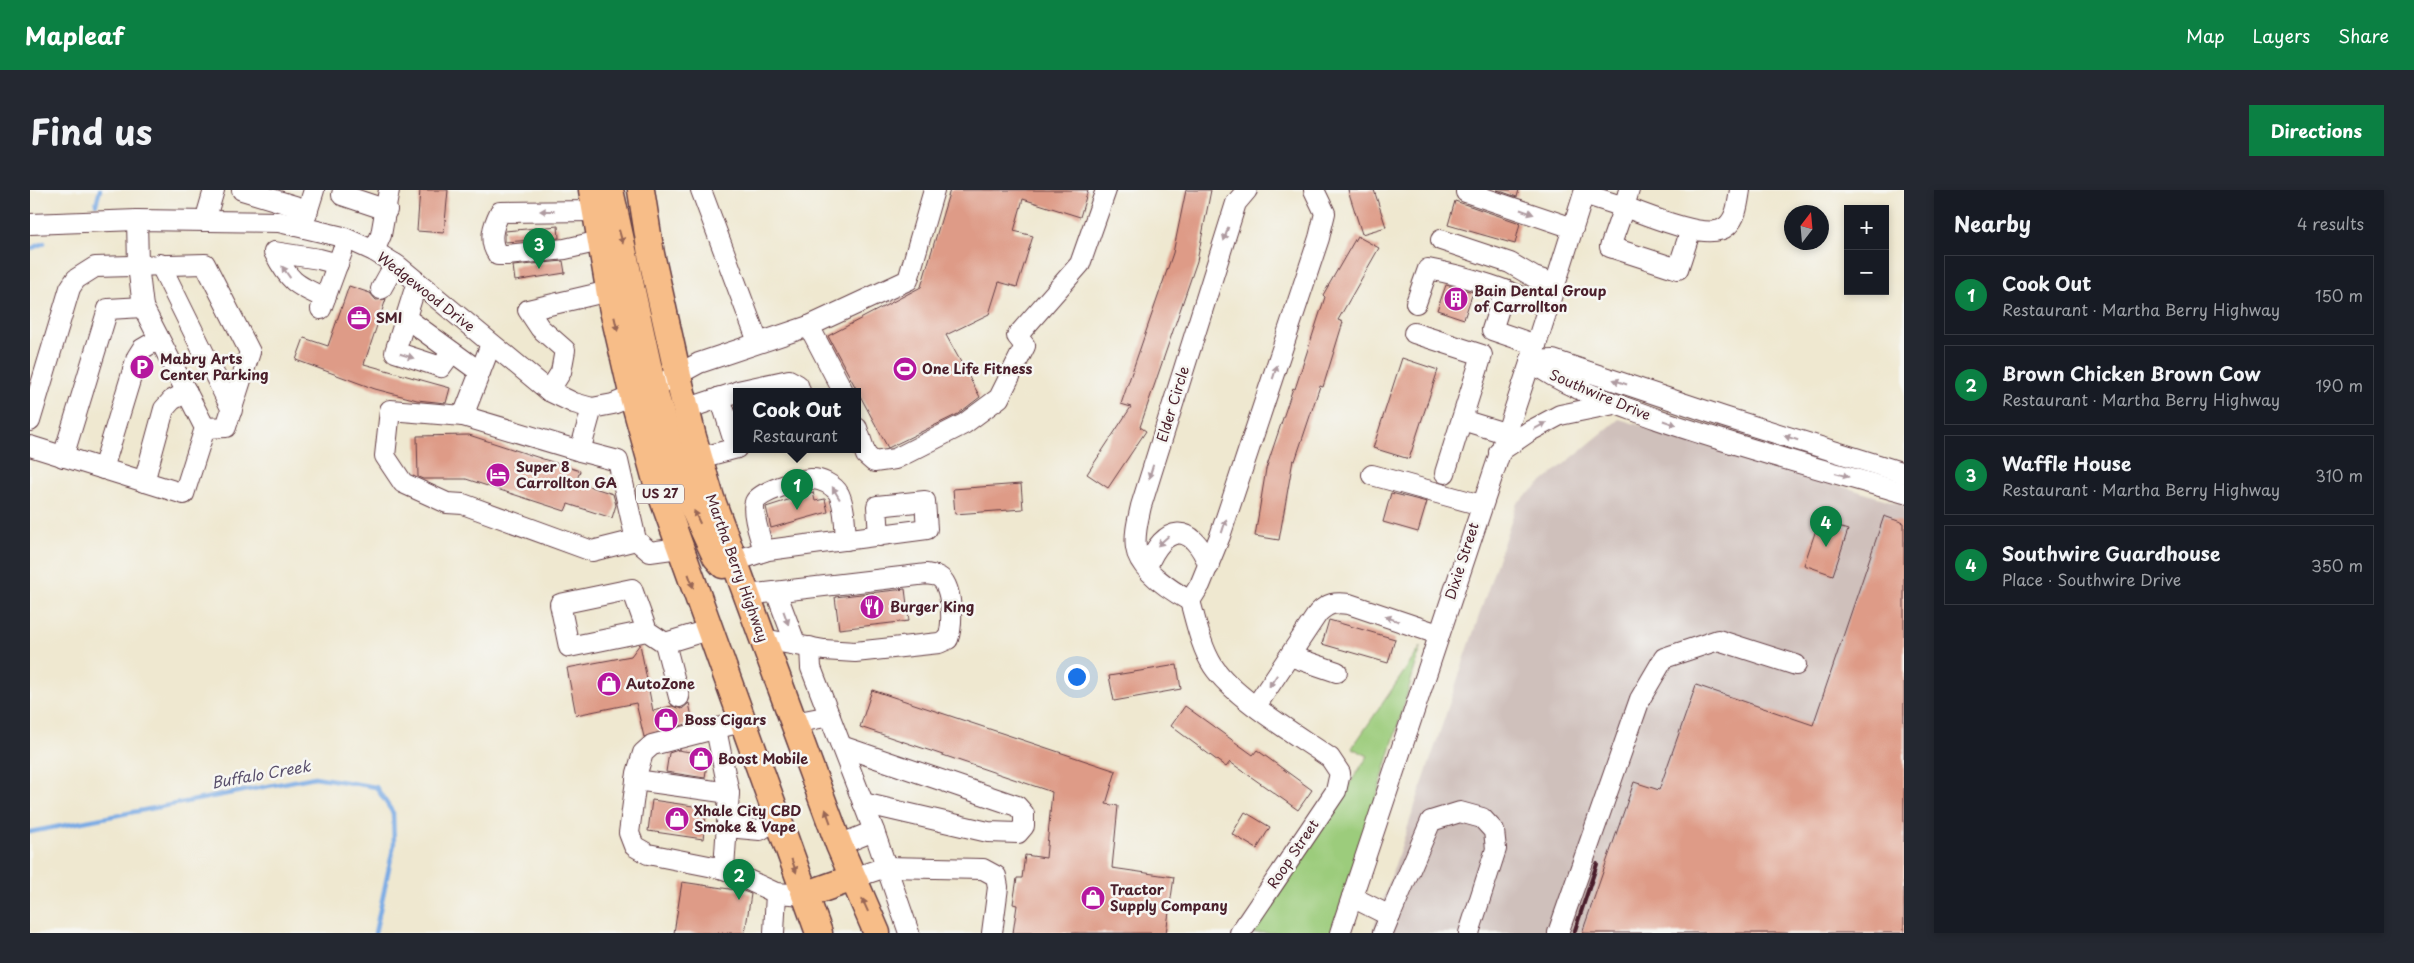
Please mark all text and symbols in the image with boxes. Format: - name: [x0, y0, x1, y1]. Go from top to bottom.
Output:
- text: Mapleaf: [25, 17, 124, 53]
- text: Map: [2186, 22, 2225, 49]
- text: Layers: [2253, 22, 2310, 49]
- text: Share: [2338, 22, 2389, 49]
- text: Find us: [30, 104, 152, 157]
- button: Directions: [2249, 105, 2384, 156]
- north arrow: [1784, 205, 1829, 250]
- map controls: [1844, 205, 1889, 295]
- button: +: [1844, 205, 1889, 250]
- text: Nearby: [1954, 207, 2031, 239]
- one-way arrow: [538, 208, 554, 216]
- one-way arrow: [1520, 209, 1535, 217]
- text: 4 results: [2297, 211, 2364, 235]
- one-way arrow: [1222, 226, 1230, 241]
- pin: 3: [523, 228, 555, 269]
- one-way arrow: [617, 230, 625, 245]
- street label: Wedgewood Drive: [373, 247, 480, 336]
- button: −: [1844, 250, 1889, 295]
- one-way arrow: [281, 265, 291, 279]
- text: Cook Out: [2002, 269, 2091, 297]
- place label: Bain Dental Group of Carrollton: [1474, 280, 1607, 317]
- text: 1: [1967, 283, 1975, 307]
- text: 150 m: [2315, 283, 2363, 307]
- building icon: Bain Dental Group of Carrollton: [1443, 286, 1469, 312]
- text: Restaurant · Martha Berry Highway: [2002, 297, 2280, 321]
- office icon: SMI: [346, 305, 372, 331]
- place label: SMI: [376, 307, 402, 328]
- one-way arrow: [612, 317, 620, 332]
- place label: Mabry Arts Center Parking: [160, 348, 268, 385]
- one-way arrow: [399, 353, 414, 361]
- parking icon: Mabry Arts Center Parking: [129, 354, 155, 380]
- sports icon: One Life Fitness: [892, 356, 918, 382]
- place label: One Life Fitness: [922, 358, 1032, 379]
- text: Brown Chicken Brown Cow: [2002, 359, 2261, 387]
- street label: Elder Circle: [1151, 363, 1194, 444]
- one-way arrow: [1271, 364, 1279, 379]
- street label: Southwire Drive: [1546, 364, 1654, 425]
- text: 2: [1965, 373, 1977, 397]
- text: 190 m: [2315, 373, 2363, 397]
- one-way arrow: [1612, 378, 1627, 385]
- text: Restaurant · Martha Berry Highway: [2002, 387, 2280, 411]
- popup: [733, 388, 861, 453]
- text: Cook Out: [752, 395, 842, 423]
- one-way arrow: [1663, 419, 1678, 427]
- one-way arrow: [1532, 422, 1547, 430]
- text: Restaurant: [752, 423, 838, 447]
- one-way arrow: [1783, 433, 1798, 441]
- text: Waffle House: [2002, 449, 2131, 477]
- place label: Super 8 Carrollton GA: [516, 456, 617, 493]
- hotel icon: Super 8 Carrollton GA: [485, 462, 511, 488]
- text: 3: [1966, 463, 1976, 487]
- text: 310 m: [2315, 463, 2363, 487]
- one-way arrow: [1147, 465, 1155, 480]
- pin: 1: [781, 469, 813, 510]
- one-way arrow: [1835, 472, 1850, 480]
- text: Restaurant · Martha Berry Highway: [2002, 477, 2280, 501]
- road number: US 27: [636, 484, 684, 504]
- one-way arrow: [831, 486, 840, 500]
- street label: Martha Berry Highway: [701, 491, 774, 645]
- pin: 4: [1810, 506, 1842, 547]
- one-way arrow: [693, 510, 701, 524]
- one-way arrow: [1220, 518, 1228, 533]
- street label: Dixie Street: [1439, 519, 1484, 602]
- one-way arrow: [1156, 536, 1169, 547]
- text: Southwire Guardhouse: [2002, 539, 2220, 567]
- text: 4: [1966, 553, 1976, 577]
- text: 350 m: [2311, 553, 2363, 577]
- text: Place · Southwire Drive: [2002, 567, 2181, 591]
- one-way arrow: [688, 573, 695, 588]
- restaurant icon: Burger King: [859, 594, 885, 620]
- place label: Burger King: [890, 596, 974, 617]
- one-way arrow: [782, 611, 790, 626]
- one-way arrow: [1384, 615, 1399, 623]
- your location: [1064, 664, 1090, 690]
- shop icon: AutoZone: [596, 671, 622, 697]
- place label: AutoZone: [626, 673, 695, 694]
- one-way arrow: [1268, 675, 1278, 688]
- shop icon: Boss Cigars: [653, 707, 679, 733]
- place label: Boss Cigars: [684, 709, 766, 730]
- shop icon: Boost Mobile: [688, 746, 714, 772]
- place label: Boost Mobile: [718, 748, 808, 769]
- water label: Buffalo Creek: [209, 753, 313, 794]
- place label: Xhale City CBD Smoke & Vape: [694, 800, 802, 837]
- shop icon: Xhale City CBD Smoke & Vape: [664, 806, 690, 832]
- one-way arrow: [824, 809, 831, 824]
- street label: Roop Street: [1262, 815, 1324, 892]
- pin: 2: [723, 859, 755, 900]
- one-way arrow: [790, 859, 798, 874]
- place label: Tractor Supply Company: [1110, 879, 1228, 916]
- shop icon: Tractor Supply Company: [1080, 885, 1106, 911]
- one-way arrow: [861, 898, 869, 912]

